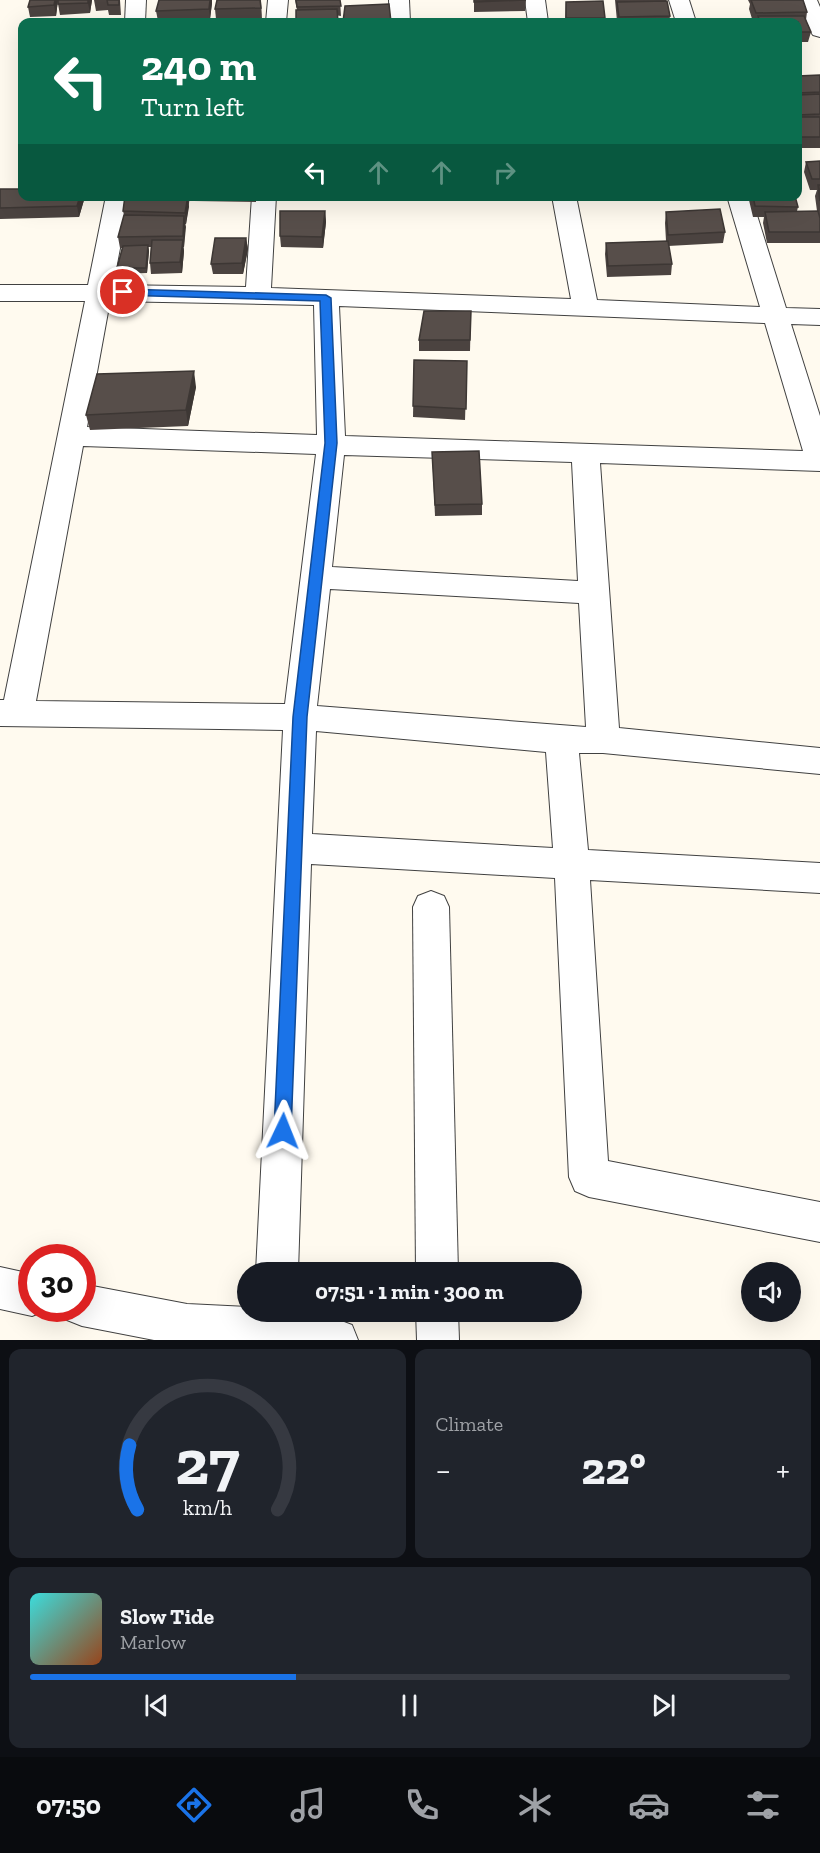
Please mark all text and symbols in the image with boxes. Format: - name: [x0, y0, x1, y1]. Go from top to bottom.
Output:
- text: 240 m: [141, 40, 256, 91]
- icon: left: [42, 42, 120, 120]
- text: Turn left: [141, 91, 244, 123]
- icon: left: [299, 156, 332, 189]
- icon: ahead: [362, 156, 395, 189]
- icon: ahead: [425, 156, 458, 189]
- icon: right: [488, 156, 521, 189]
- pin: [97, 266, 148, 317]
- icon: arrive: [106, 275, 139, 308]
- position arrow: [251, 1099, 315, 1163]
- speed limit sign: 30: [18, 1244, 96, 1322]
- map controls: [741, 1262, 801, 1322]
- button: sound: [741, 1262, 801, 1322]
- text: 07:51 · 1 min · 300 m: [315, 1278, 504, 1305]
- text: Climate: [436, 1412, 503, 1436]
- text: 27: [175, 1425, 240, 1500]
- text: 22°: [581, 1442, 646, 1496]
- text: −: [436, 1450, 451, 1489]
- text: +: [776, 1450, 790, 1489]
- text: km/h: [183, 1496, 232, 1521]
- text: Slow Tide: [120, 1603, 214, 1630]
- text: Marlow: [120, 1630, 186, 1654]
- icon: previous: [140, 1689, 173, 1722]
- icon: pause: [393, 1689, 426, 1722]
- icon: next: [647, 1689, 680, 1722]
- icon: directions: [173, 1784, 215, 1826]
- icon: music: [287, 1784, 329, 1826]
- icon: phone: [401, 1784, 443, 1826]
- icon: climate: [514, 1784, 556, 1826]
- icon: car: [628, 1784, 670, 1826]
- icon: filters: [742, 1784, 784, 1826]
- text: 07:50: [36, 1789, 101, 1821]

